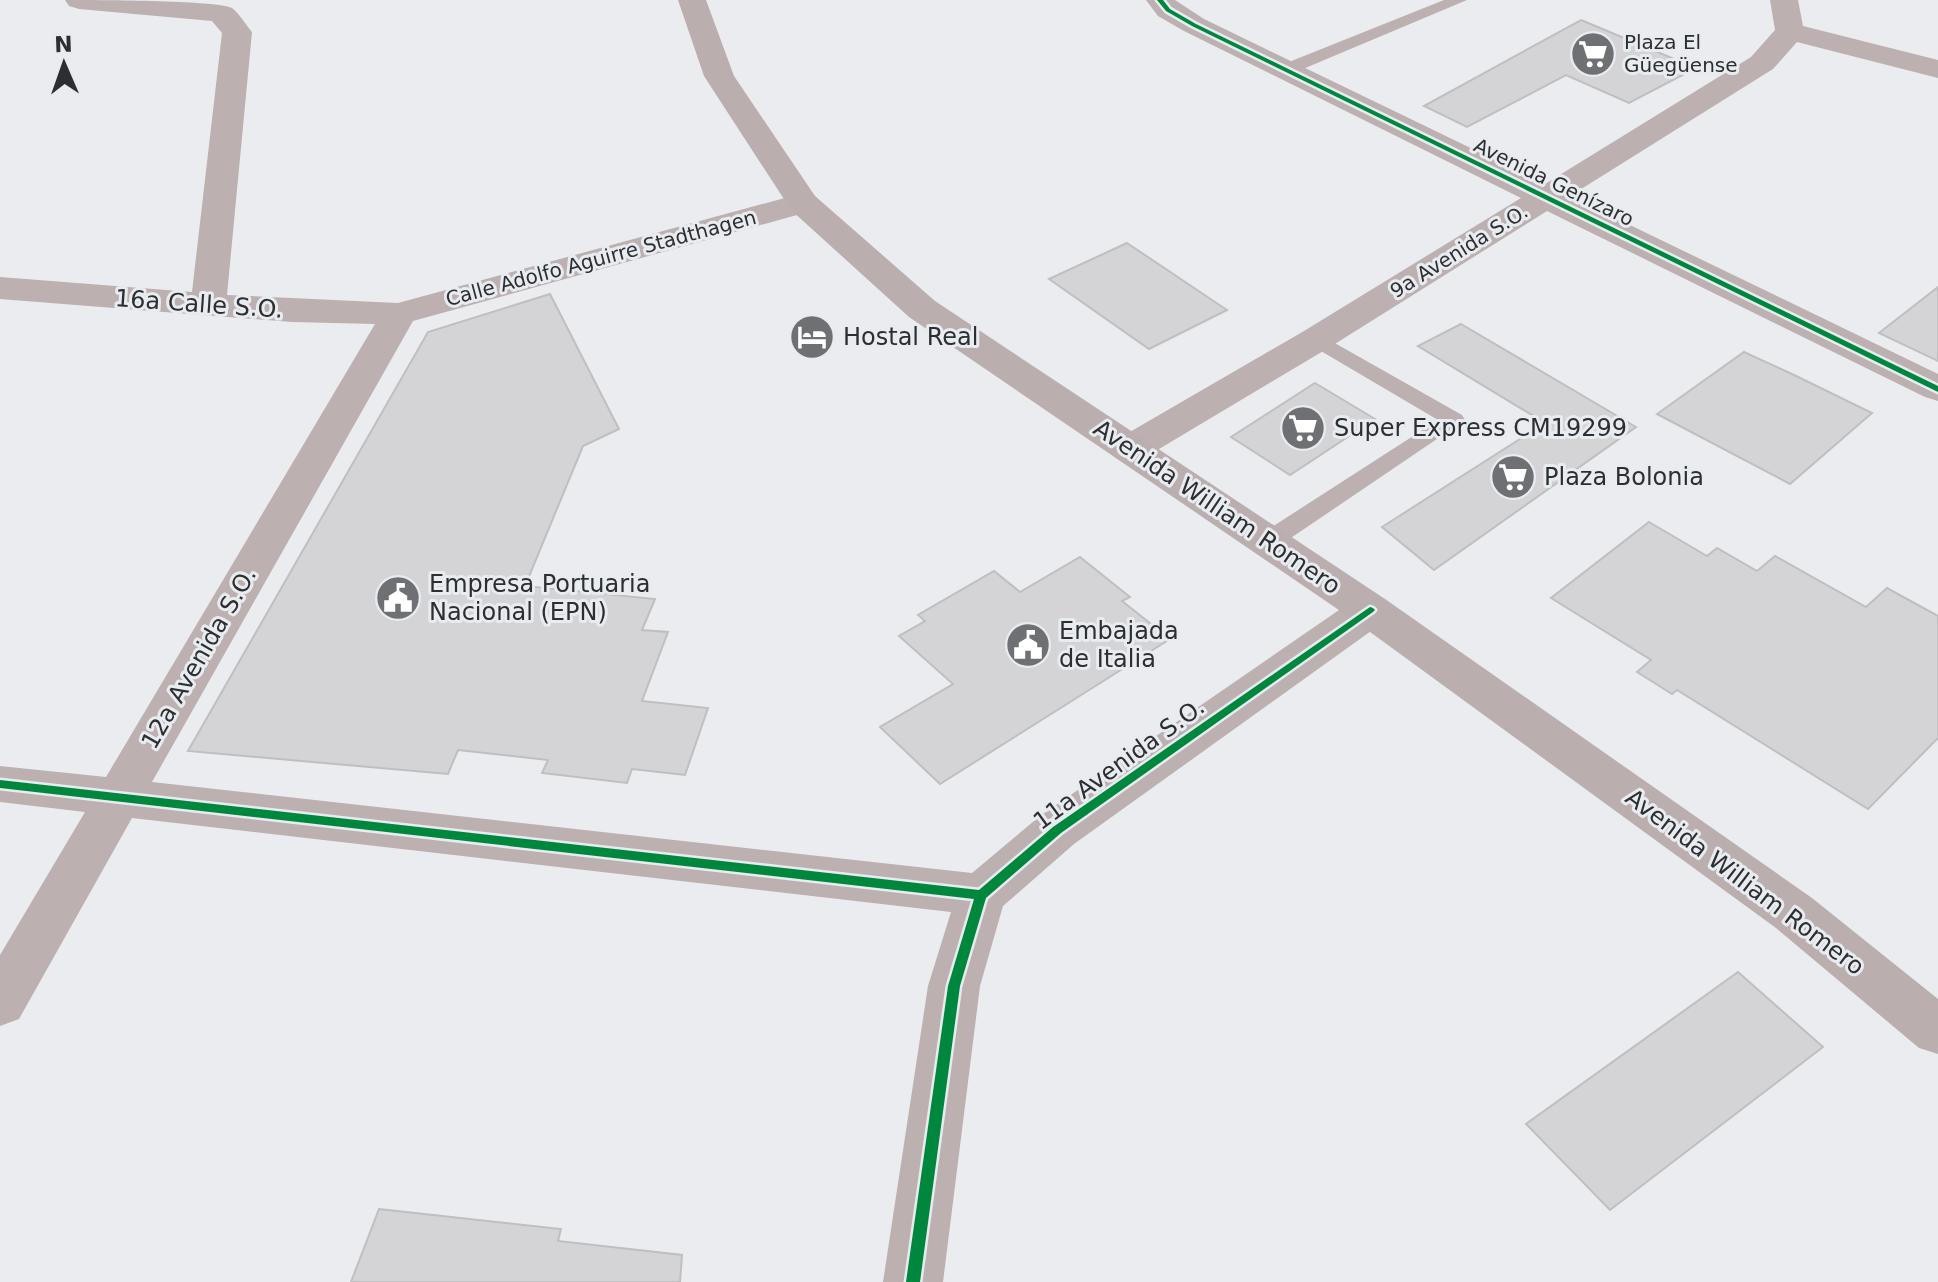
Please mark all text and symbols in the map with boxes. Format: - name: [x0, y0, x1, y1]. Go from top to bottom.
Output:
- north arrow: [24, 24, 104, 104]
- supermarket icon: Plaza El Güegüense: [1569, 30, 1617, 78]
- place label: Plaza El Güegüense: [1624, 30, 1738, 77]
- text: N: [54, 32, 73, 57]
- street label: Avenida Genízaro: [1470, 133, 1638, 231]
- street label: 9a Avenida S.O.: [1386, 199, 1532, 303]
- street label: Calle Adolfo Aguirre Stadthagen: [443, 205, 759, 311]
- street label: 16a Calle S.O.: [114, 284, 284, 324]
- hotel icon: Hostal Real: [788, 313, 836, 361]
- place label: Hostal Real: [843, 323, 978, 351]
- supermarket icon: Super Express CM19299: [1279, 404, 1327, 452]
- street label: Avenida William Romero: [1088, 414, 1346, 600]
- place label: Super Express CM19299: [1334, 414, 1627, 442]
- supermarket icon: Plaza Bolonia: [1489, 453, 1537, 501]
- place label: Plaza Bolonia: [1544, 463, 1704, 491]
- street label: 12a Avenida S.O.: [136, 562, 262, 754]
- place label: Empresa Portuaria Nacional (EPN): [429, 570, 650, 626]
- public building icon: Empresa Portuaria Nacional (EPN): [374, 574, 422, 622]
- place label: Embajada de Italia: [1059, 617, 1179, 673]
- public building icon: Embajada de Italia: [1004, 621, 1052, 669]
- street label: 11a Avenida S.O.: [1028, 693, 1210, 835]
- street label: Avenida William Romero: [1620, 783, 1870, 981]

